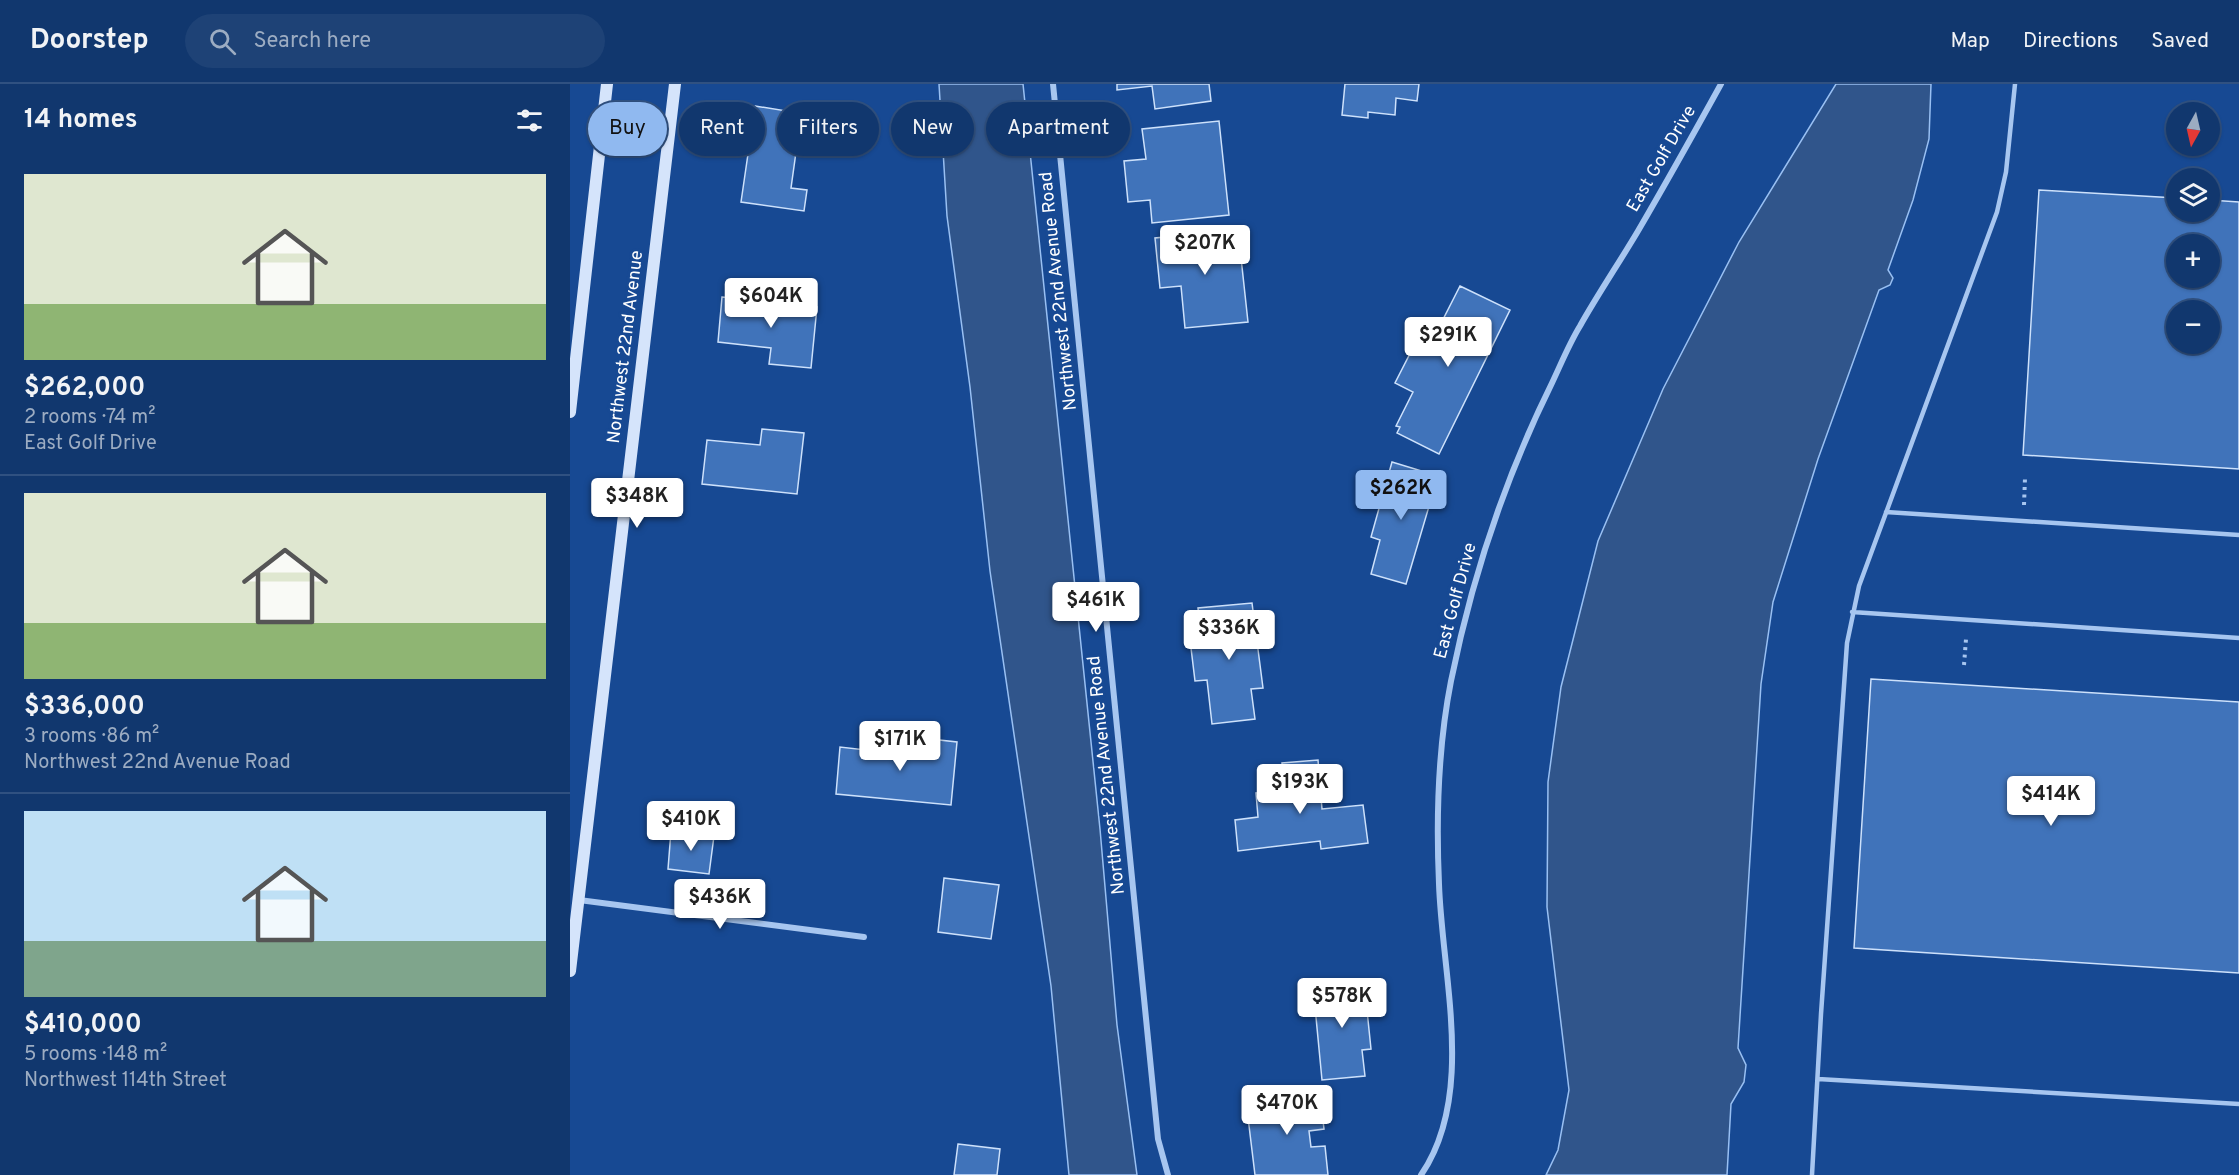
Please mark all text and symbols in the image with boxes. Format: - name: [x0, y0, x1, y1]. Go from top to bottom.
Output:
- search box: [185, 14, 605, 68]
- text: Doorstep: [30, 23, 149, 59]
- icon: search: [206, 25, 239, 58]
- text: Search here: [254, 28, 371, 55]
- text: Map: [1950, 28, 1990, 55]
- text: Directions: [2023, 28, 2118, 55]
- text: Saved: [2151, 28, 2209, 55]
- chip: Buy: [588, 102, 667, 156]
- chip: Rent: [679, 102, 765, 156]
- chip: Filters: [777, 102, 879, 156]
- chip: New: [891, 102, 974, 156]
- chip: Apartment: [986, 102, 1130, 156]
- street label: East Golf Drive: [1622, 102, 1702, 216]
- north arrow: [2166, 102, 2220, 156]
- map controls: [2166, 102, 2220, 354]
- text: 14 homes: [24, 104, 138, 137]
- icon: filters: [513, 104, 546, 137]
- button: layers: [2166, 168, 2220, 222]
- street label: Northwest 22nd Avenue Road: [1035, 170, 1083, 412]
- icon: home: [231, 213, 339, 321]
- pin: $207K: [1163, 225, 1247, 276]
- text: $207K: [1174, 231, 1236, 257]
- button: +: [2166, 234, 2220, 288]
- street label: Northwest 22nd Avenue: [603, 249, 649, 445]
- pin: $604K: [729, 278, 813, 329]
- text: $604K: [739, 284, 803, 310]
- button: −: [2166, 300, 2220, 354]
- pin: $291K: [1406, 317, 1490, 368]
- text: $291K: [1419, 323, 1477, 349]
- text: $262,000: [24, 372, 145, 405]
- text: 2 rooms · 74 m²: [24, 405, 155, 431]
- text: East Golf Drive: [24, 431, 157, 457]
- pin: $262K: [1359, 470, 1443, 521]
- text: $262K: [1370, 476, 1432, 502]
- pin: $348K: [595, 478, 679, 529]
- text: $348K: [605, 484, 669, 510]
- icon: home: [231, 532, 339, 640]
- street label: East Golf Drive: [1429, 540, 1483, 662]
- pin: $461K: [1054, 582, 1138, 633]
- text: $461K: [1066, 588, 1126, 614]
- pin: $336K: [1187, 610, 1271, 661]
- text: $336K: [1198, 616, 1260, 642]
- street label: Northwest 22nd Avenue Road: [1083, 654, 1131, 896]
- text: $336,000: [24, 691, 145, 724]
- pin: $171K: [858, 721, 942, 772]
- text: 3 rooms · 86 m²: [24, 724, 159, 750]
- text: $171K: [873, 727, 927, 753]
- text: Northwest 22nd Avenue Road: [24, 750, 291, 776]
- pin: $193K: [1258, 764, 1342, 815]
- text: $193K: [1271, 770, 1329, 796]
- pin: $414K: [2009, 776, 2093, 827]
- text: $414K: [2021, 782, 2081, 808]
- pin: $410K: [649, 801, 733, 852]
- text: $410K: [661, 807, 721, 833]
- icon: home: [231, 850, 339, 958]
- pin: $436K: [678, 879, 762, 930]
- text: $436K: [688, 885, 752, 911]
- pin: $578K: [1300, 978, 1384, 1029]
- text: $578K: [1311, 984, 1373, 1010]
- text: $410,000: [24, 1009, 142, 1042]
- text: 5 rooms · 148 m²: [24, 1042, 167, 1068]
- text: Northwest 114th Street: [24, 1068, 227, 1094]
- pin: $470K: [1245, 1085, 1329, 1136]
- text: $470K: [1256, 1091, 1319, 1117]

